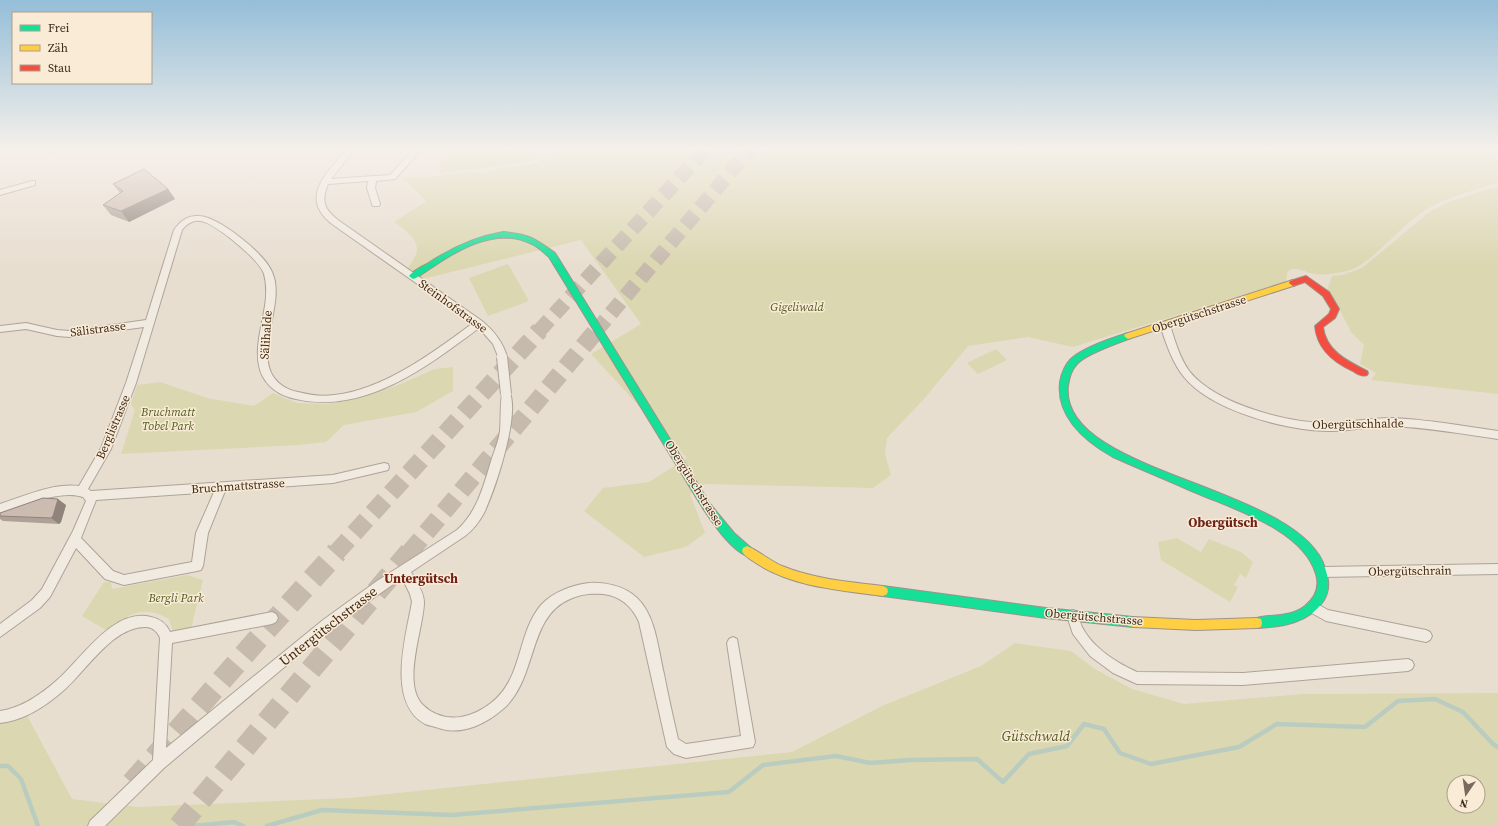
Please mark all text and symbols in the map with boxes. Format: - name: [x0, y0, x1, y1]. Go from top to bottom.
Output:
- legend: [12, 12, 152, 84]
- text: Frei: [48, 20, 70, 36]
- text: Zäh: [48, 40, 68, 56]
- text: Stau: [48, 60, 71, 76]
- street label: Steinhofstrasse: [415, 276, 491, 336]
- street label: Obergütschstrasse: [1150, 291, 1248, 337]
- park label: Gigeliwald: [770, 299, 824, 315]
- street label: Sälihalde: [256, 310, 276, 360]
- street label: Sälistrasse: [69, 318, 127, 340]
- street label: Berglistrasse: [92, 392, 134, 462]
- park label: Bruchmatt Tobel Park: [140, 404, 196, 434]
- street label: Obergütschhalde: [1312, 415, 1404, 433]
- street label: Obergütschstrasse: [661, 437, 727, 529]
- street label: Bruchmattstrasse: [191, 475, 285, 497]
- district label: Obergütsch: [1188, 514, 1258, 531]
- street label: Obergütschrain: [1368, 562, 1452, 580]
- district label: Untergütsch: [384, 570, 458, 587]
- street label: Untergütschstrasse: [275, 581, 381, 671]
- park label: Bergli Park: [147, 590, 204, 606]
- street label: Obergütschstrasse: [1044, 605, 1144, 629]
- park label: Gütschwald: [1002, 726, 1071, 746]
- north arrow: [1446, 774, 1486, 814]
- text: N: [1458, 795, 1469, 811]

